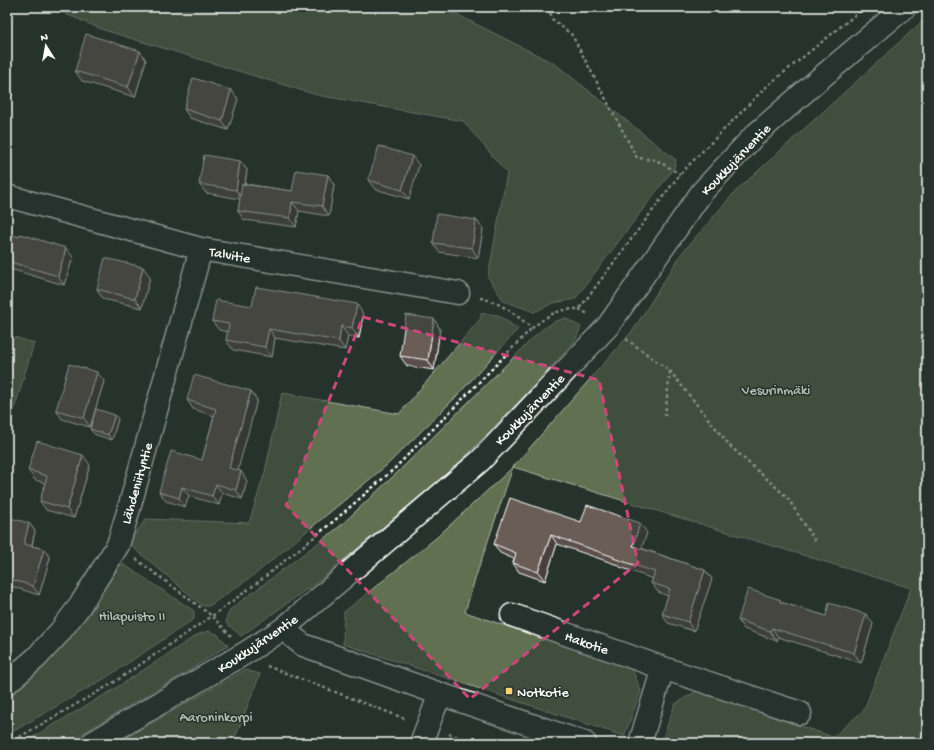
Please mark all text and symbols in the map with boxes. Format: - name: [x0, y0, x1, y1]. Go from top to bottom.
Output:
- north arrow: [26, 26, 66, 66]
- text: N: [40, 32, 49, 45]
- street label: Koukkujärventie: [698, 121, 776, 200]
- street label: Talvitie: [207, 244, 252, 269]
- street label: Koukkujärventie: [492, 371, 570, 450]
- park label: Vesurinmäki: [741, 383, 810, 400]
- street label: Lähdeniityntie: [119, 440, 158, 526]
- park label: Hilapuisto II: [99, 609, 165, 626]
- street label: Koukkujärventie: [215, 611, 303, 678]
- street label: Hakotie: [562, 629, 611, 660]
- place label: Notkotie: [517, 685, 569, 702]
- marker: Notkotie: [504, 686, 514, 696]
- park label: Aaroninkorpi: [180, 710, 252, 727]

